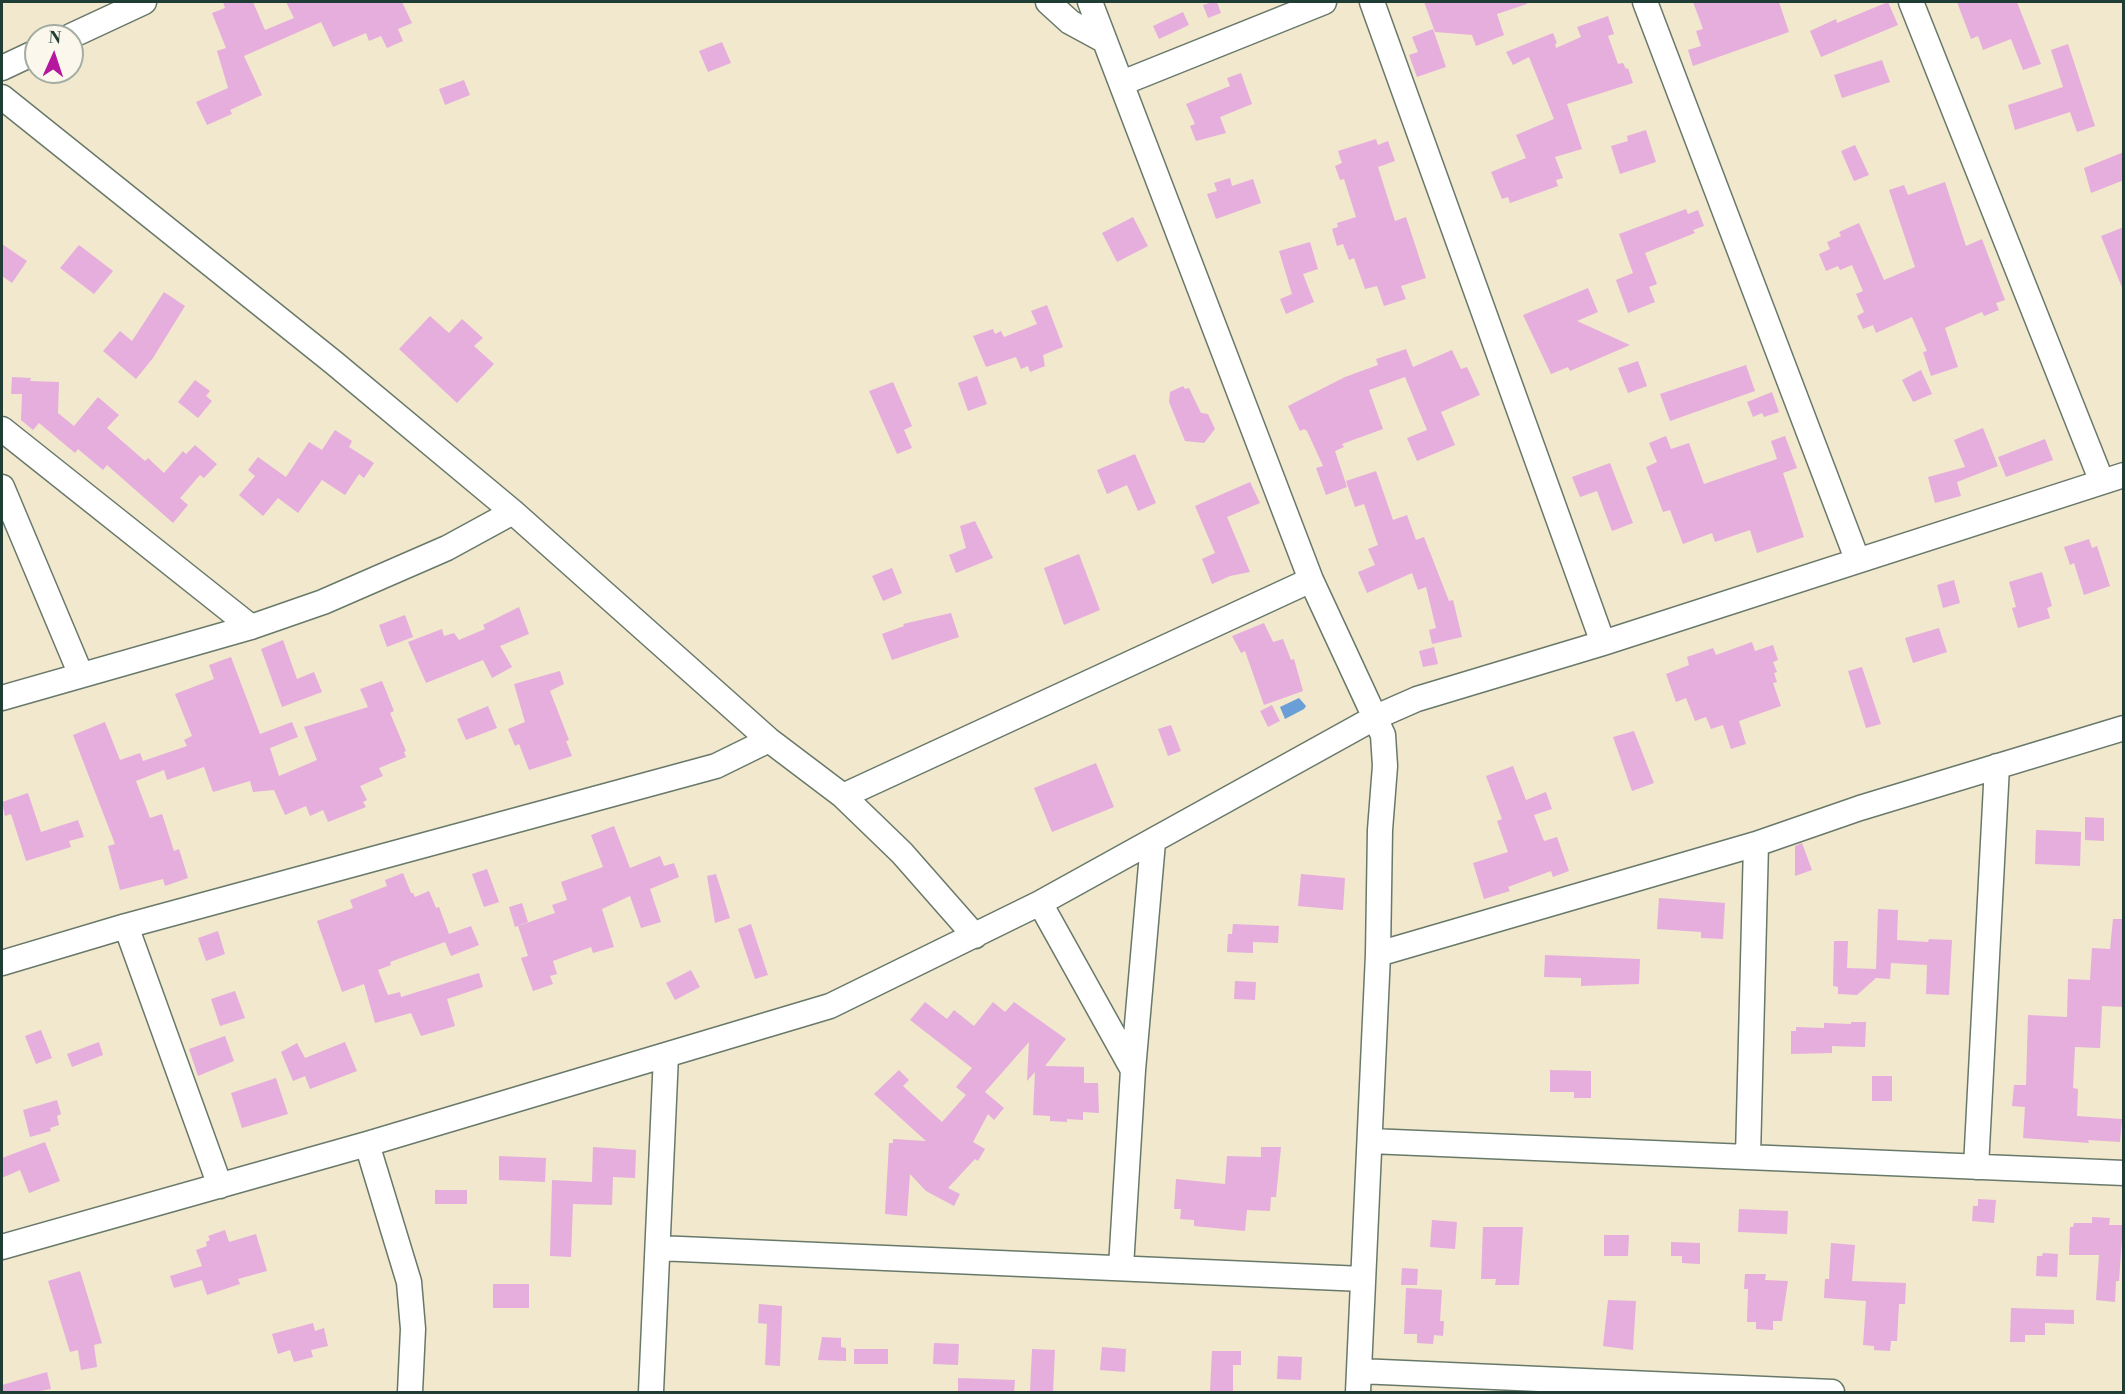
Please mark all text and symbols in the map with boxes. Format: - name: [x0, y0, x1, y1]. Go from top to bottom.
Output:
- north arrow: [24, 24, 84, 84]
- text: N: [48, 28, 62, 48]

